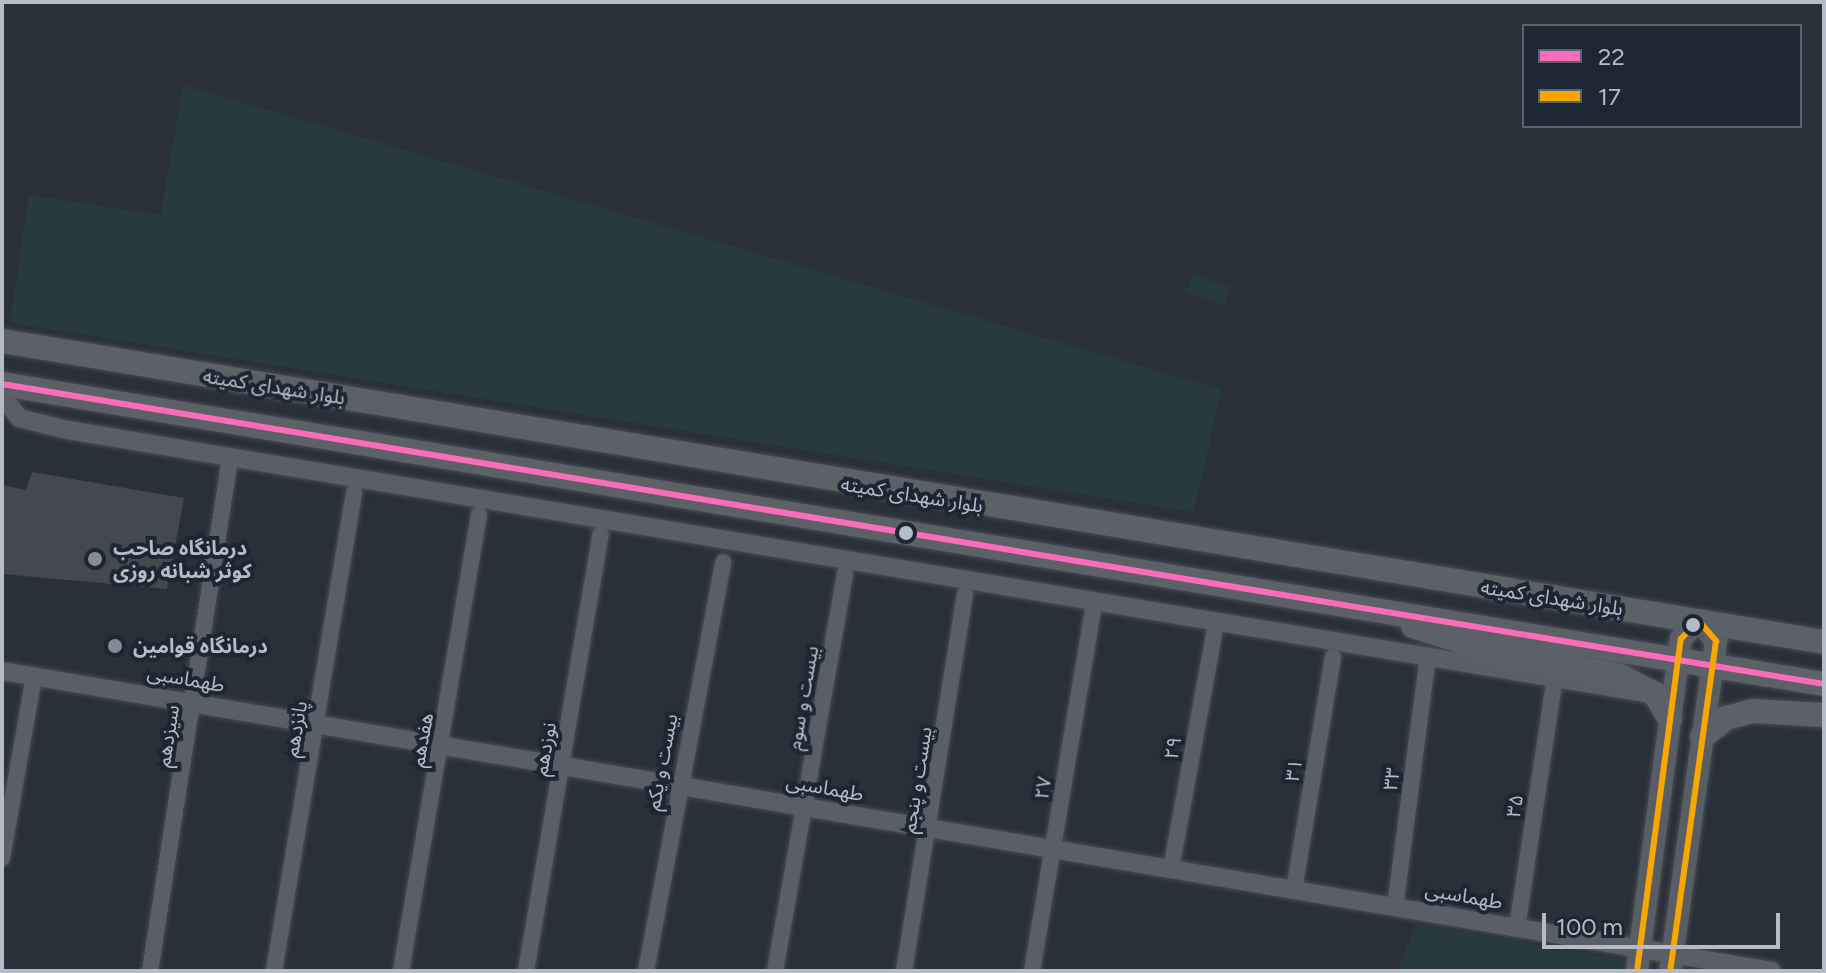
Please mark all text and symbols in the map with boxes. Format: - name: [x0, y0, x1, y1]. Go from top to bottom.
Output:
- legend: [1522, 24, 1802, 128]
- text: 22: [1598, 42, 1625, 71]
- text: 17: [1598, 82, 1621, 111]
- street label: بلوار شهدای کمیته: [201, 364, 347, 410]
- street label: بلوار شهدای کمیته: [839, 472, 985, 518]
- unlabelled marker: [898, 525, 914, 541]
- place label: درمانگاه صاحب کوثر شبانه روزی: [113, 536, 251, 583]
- marker: درمانگاه صاحب کوثر شبانه روزی: [84, 548, 106, 570]
- street label: بلوار شهدای کمیته: [1479, 575, 1625, 621]
- unlabelled marker: [1685, 617, 1701, 633]
- place label: درمانگاه قوامین: [133, 634, 268, 658]
- marker: درمانگاه قوامین: [104, 635, 126, 657]
- street label: بیست و سوم: [782, 644, 824, 752]
- street label: طهماسبی: [145, 660, 227, 698]
- street label: پانزدهم: [279, 699, 313, 759]
- street label: سیزدهم: [151, 703, 185, 769]
- street label: هفدهم: [405, 711, 439, 769]
- street label: بیست و یکم: [641, 712, 683, 812]
- street label: نوزدهم: [529, 720, 561, 778]
- street label: بیست و پنجم: [897, 725, 937, 835]
- street label: ۲۹: [1159, 735, 1187, 761]
- street label: ۳۱: [1280, 757, 1308, 783]
- street label: ۳۳: [1379, 766, 1405, 792]
- street label: طهماسبی: [784, 769, 866, 807]
- street label: ۲۷: [1029, 775, 1057, 801]
- street label: ۳۵: [1501, 793, 1529, 819]
- street label: طهماسبی: [1423, 877, 1505, 915]
- scale bar: [1546, 897, 1784, 947]
- text: 100 m: [1556, 912, 1623, 941]

